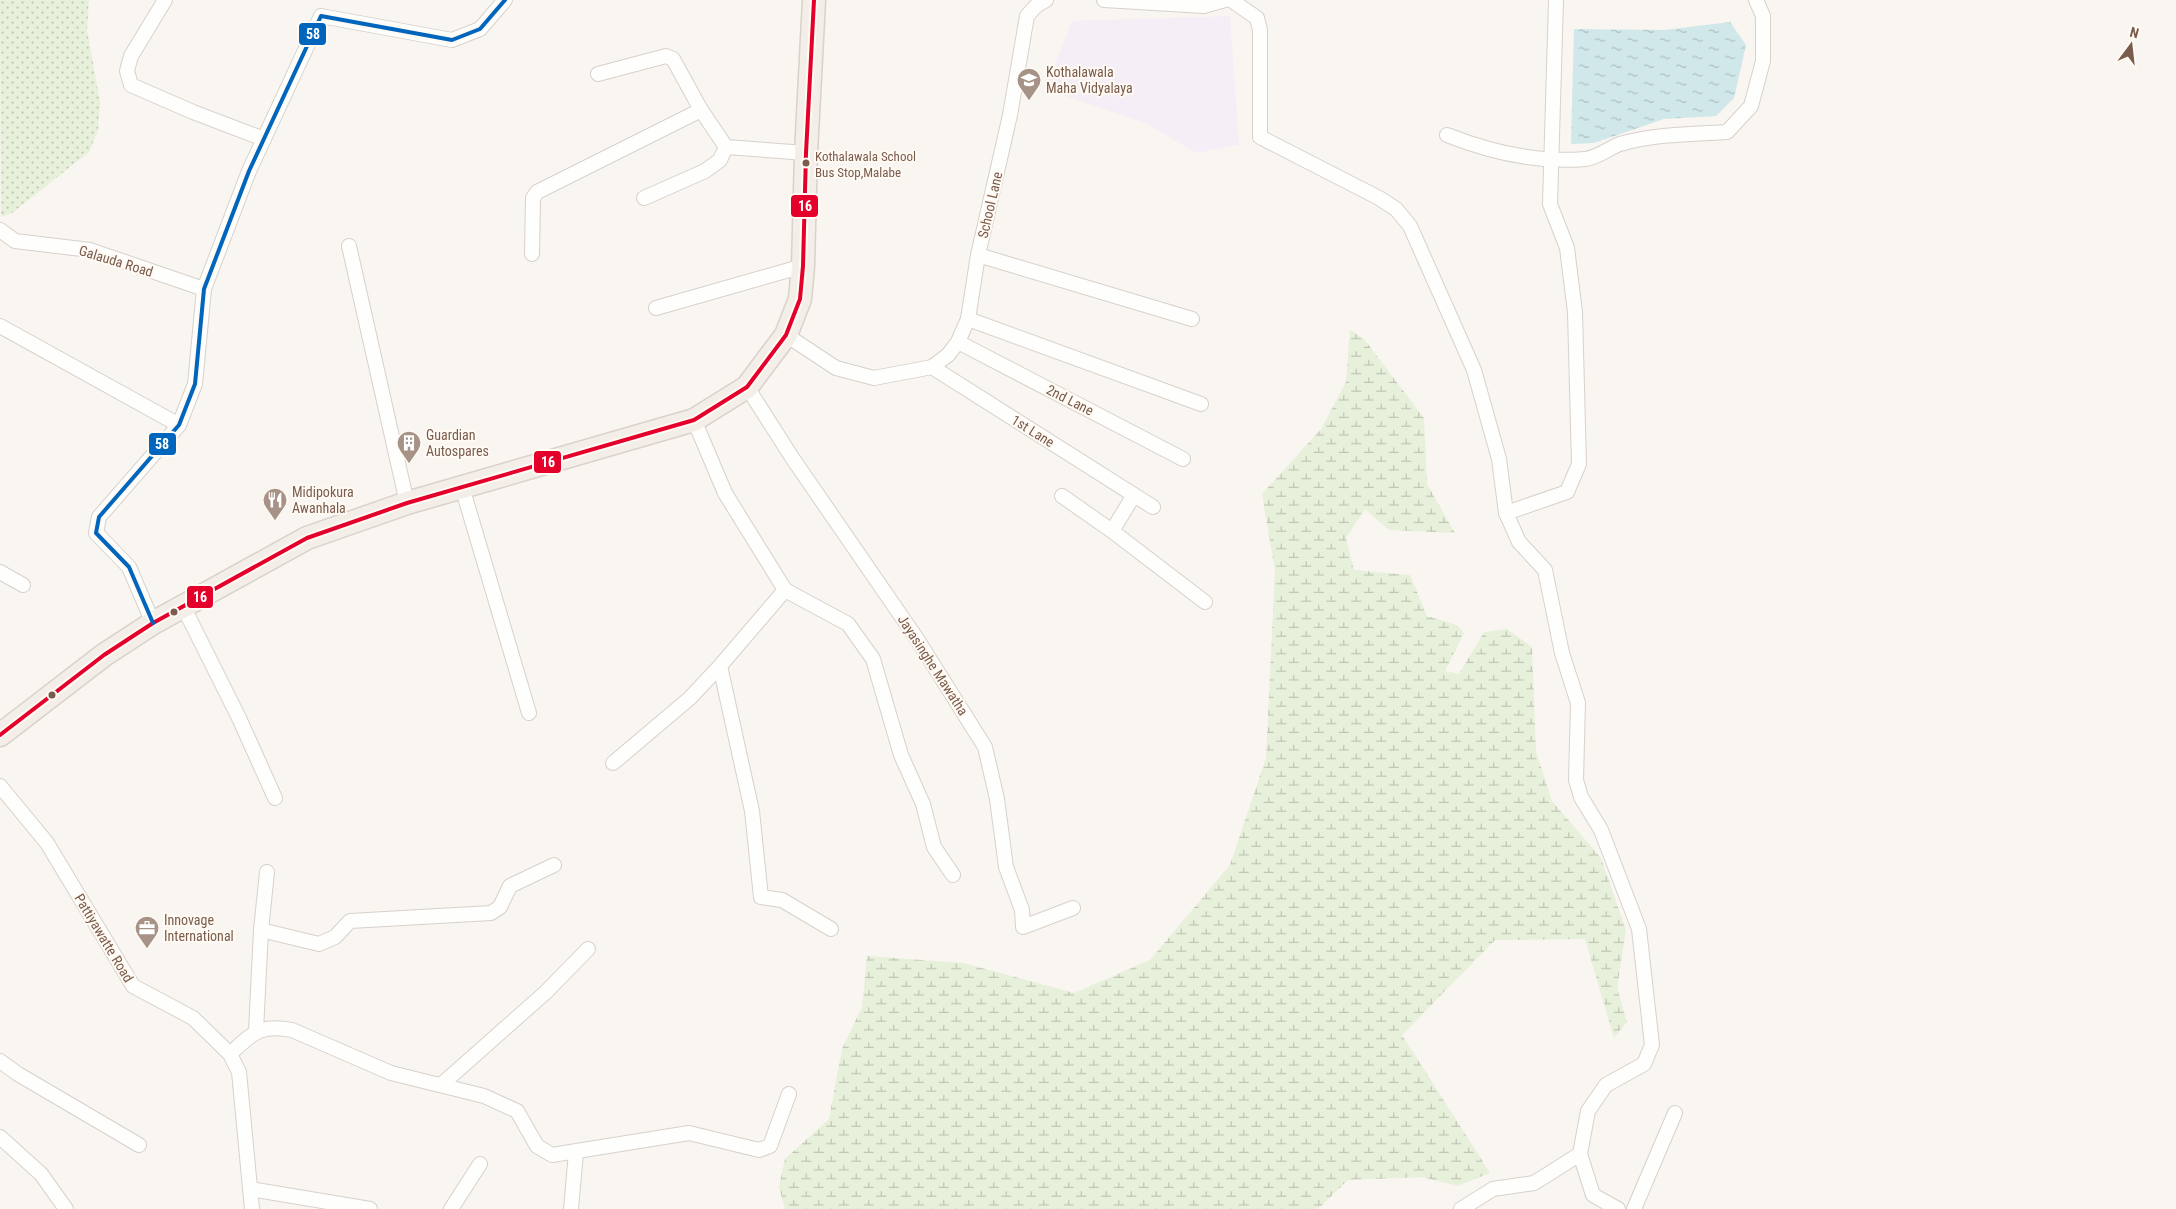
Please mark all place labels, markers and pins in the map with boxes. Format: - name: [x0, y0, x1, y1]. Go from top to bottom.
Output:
- place label: Kothalawala Maha Vidyalaya: [1046, 64, 1133, 96]
- school or university icon: Kothalawala Maha Vidyalaya: [1016, 67, 1042, 101]
- place label: Kothalawala School Bus Stop,Malabe: [815, 149, 916, 180]
- marker: Kothalawala School Bus Stop,Malabe: [801, 158, 811, 168]
- place label: Guardian Autospares: [426, 427, 489, 459]
- building icon: Guardian Autospares: [396, 430, 422, 464]
- place label: Midipokura Awanhala: [292, 484, 354, 516]
- restaurant icon: Midipokura Awanhala: [262, 487, 288, 521]
- unlabelled marker: [169, 607, 179, 617]
- unlabelled marker: [47, 690, 57, 700]
- place label: Innovage International: [164, 912, 234, 944]
- office icon: Innovage International: [134, 915, 160, 949]

